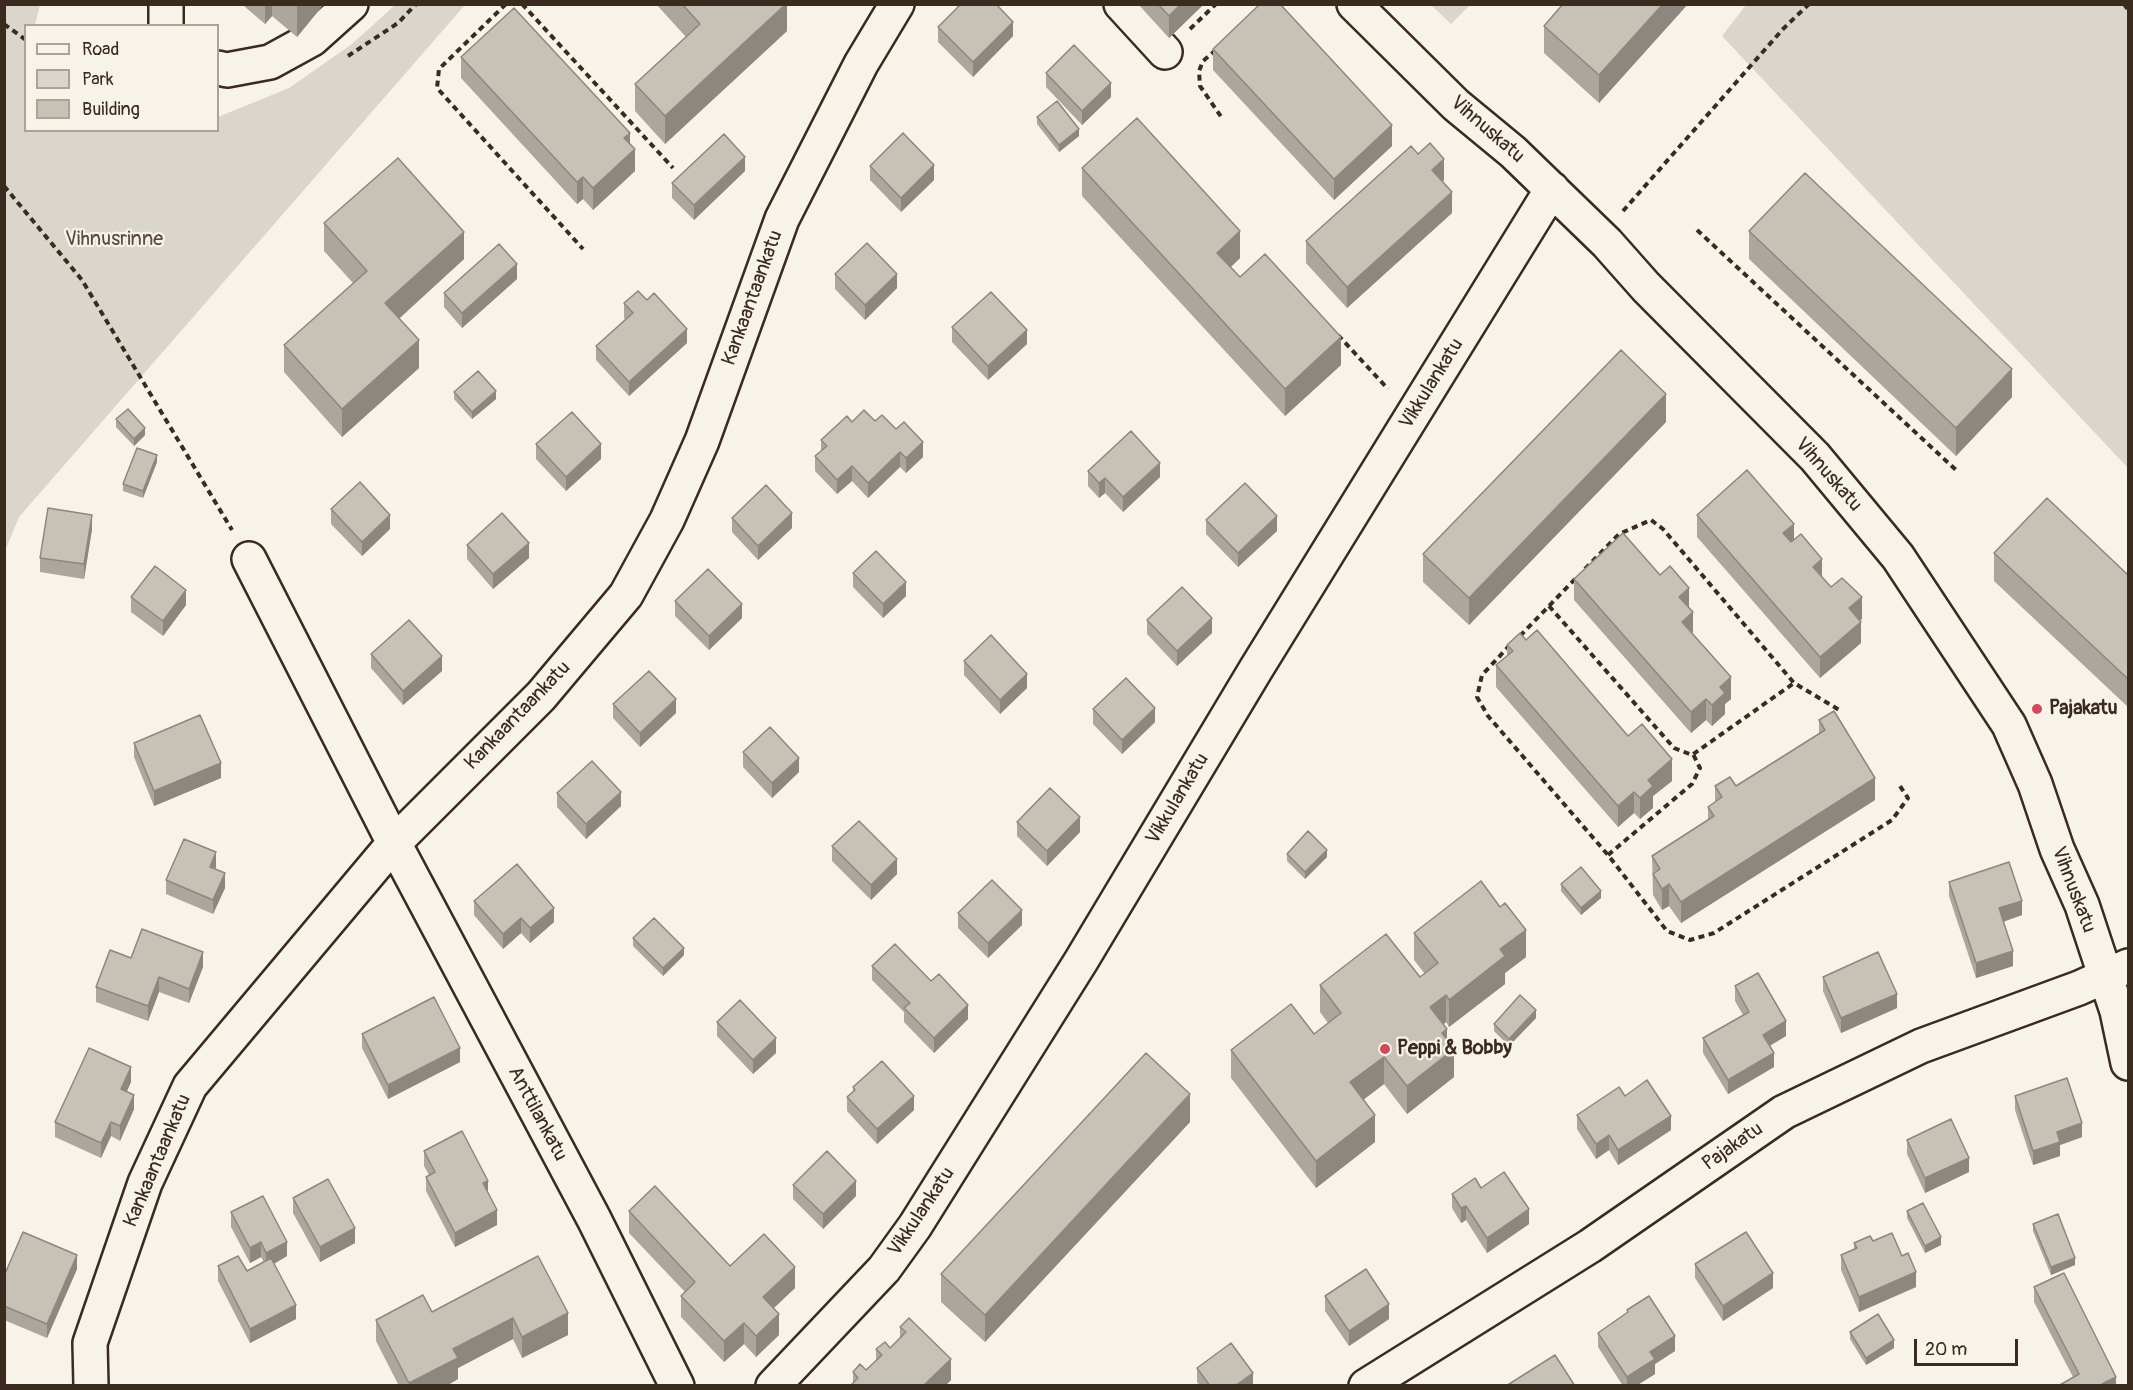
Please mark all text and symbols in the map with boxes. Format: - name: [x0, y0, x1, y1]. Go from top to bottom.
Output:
- legend: [24, 24, 219, 132]
- text: Road: [82, 38, 119, 61]
- text: Park: [82, 68, 114, 91]
- street label: Vihnuskatu: [1445, 91, 1529, 169]
- text: Building: [82, 98, 140, 121]
- street label: Kankaantaankatu: [717, 227, 789, 369]
- park label: Vihnusrinne: [65, 228, 163, 252]
- street label: Vikkulankatu: [1395, 334, 1469, 434]
- street label: Vihnuskatu: [1789, 433, 1867, 517]
- street label: Kankaantaankatu: [460, 657, 576, 775]
- place label: Pajakatu: [2049, 697, 2118, 721]
- marker: Pajakatu: [2030, 702, 2044, 716]
- street label: Vikkulankatu: [1141, 749, 1215, 849]
- street label: Vihnuskatu: [2046, 844, 2100, 936]
- place label: Peppi & Bobby: [1397, 1037, 1512, 1061]
- marker: Peppi & Bobby: [1378, 1042, 1392, 1056]
- street label: Anttilankatu: [502, 1063, 572, 1165]
- street label: Kankaantaankatu: [119, 1091, 197, 1231]
- street label: Pajakatu: [1698, 1117, 1768, 1177]
- street label: Vikkulankatu: [883, 1163, 961, 1261]
- scale bar: [1917, 1327, 2020, 1365]
- text: 20 m: [1925, 1338, 1967, 1361]

